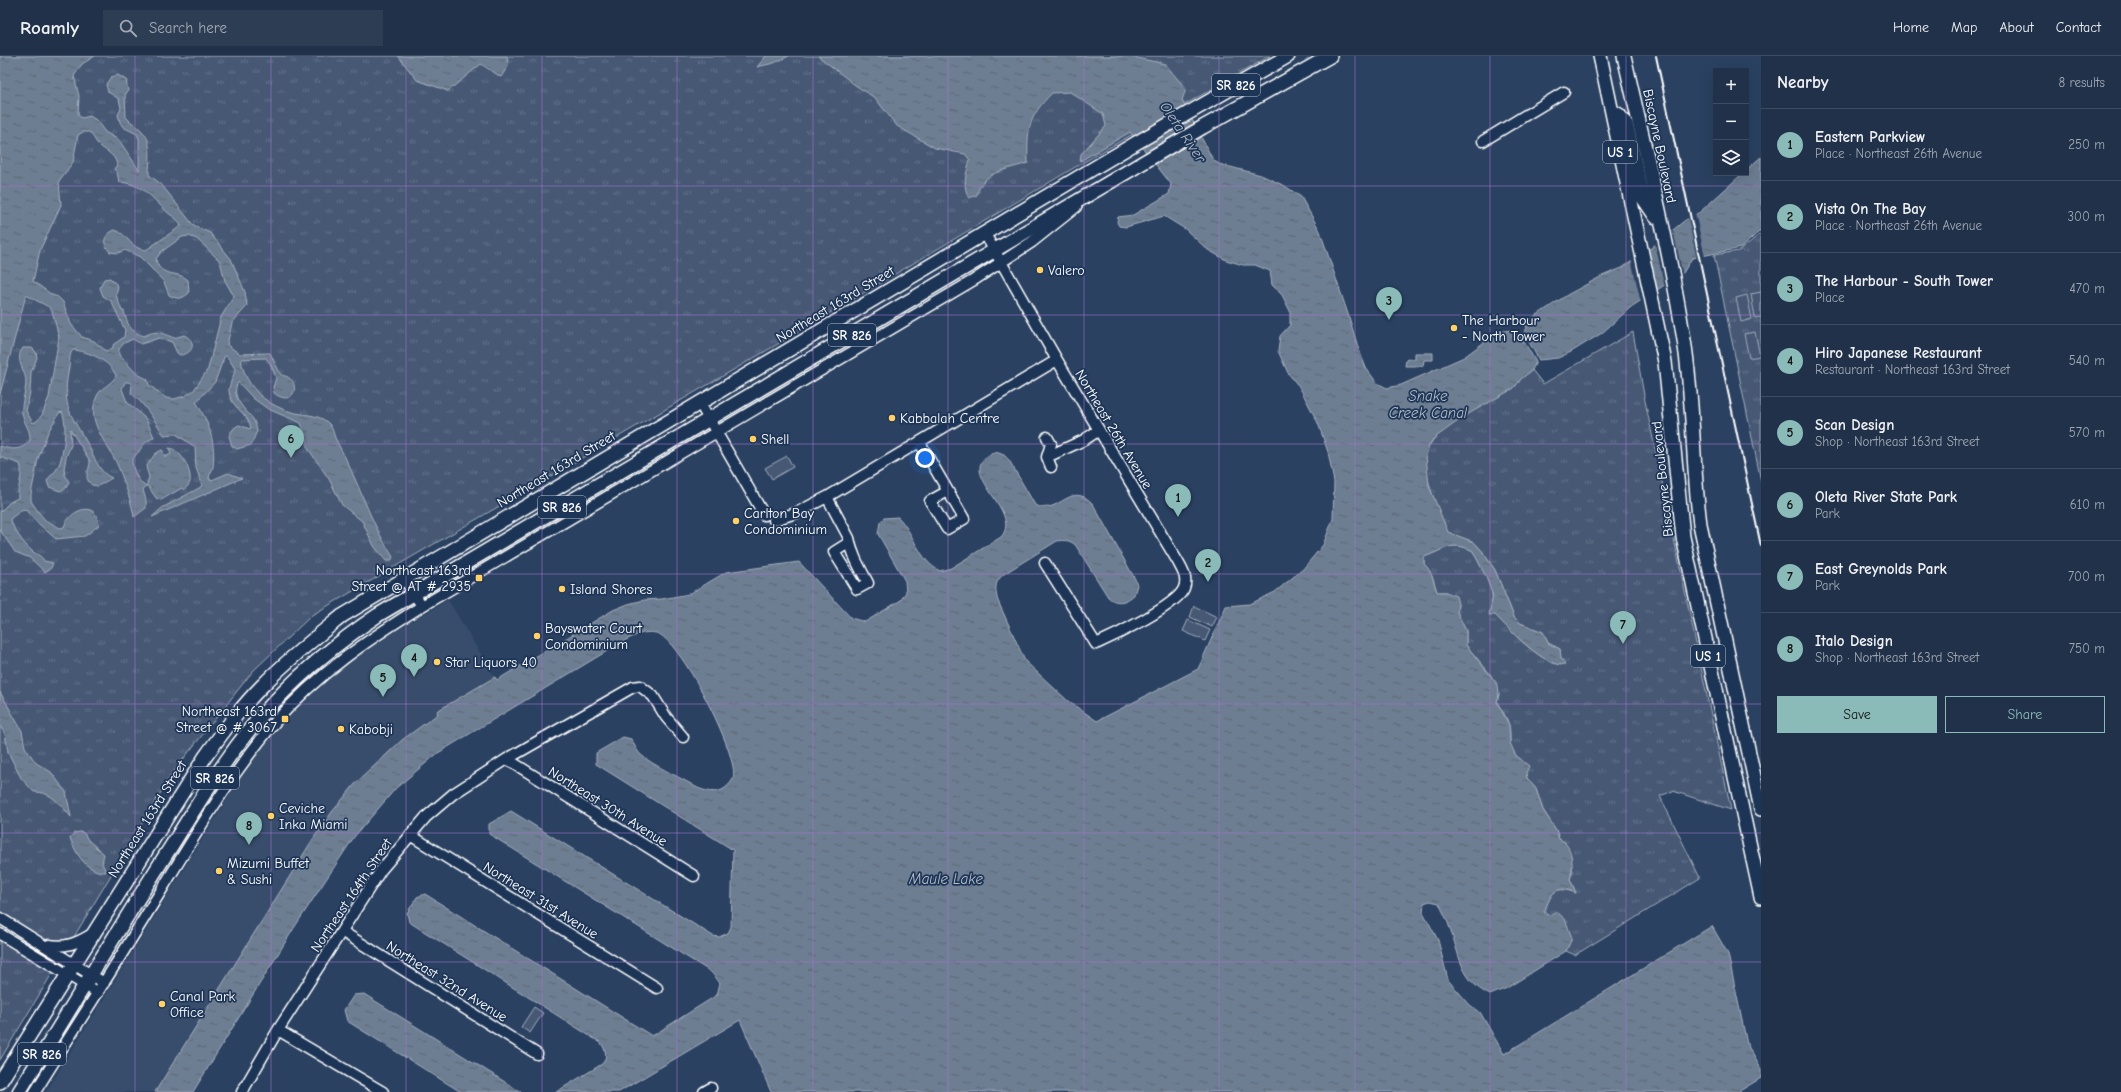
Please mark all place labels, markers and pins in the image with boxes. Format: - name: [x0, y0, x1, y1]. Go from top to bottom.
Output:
- place label: Valero: [1048, 262, 1085, 279]
- marker: Valero: [1035, 265, 1045, 275]
- pin: 3: [1376, 287, 1402, 320]
- place label: The Harbour - North Tower: [1462, 312, 1545, 345]
- marker: The Harbour - North Tower: [1449, 323, 1459, 333]
- place label: Kabbalah Centre: [900, 410, 999, 427]
- marker: Kabbalah Centre: [887, 413, 897, 423]
- pin: 6: [278, 425, 304, 458]
- place label: Shell: [761, 431, 789, 448]
- marker: Shell: [748, 434, 758, 444]
- pin: 1: [1165, 484, 1191, 517]
- place label: Carlton Bay Condominium: [744, 505, 827, 538]
- marker: Carlton Bay Condominium: [731, 516, 741, 526]
- pin: 2: [1195, 549, 1221, 582]
- place label: Northeast 163rd Street @ AT # 2935: [351, 562, 471, 595]
- marker: Northeast 163rd Street @ AT # 2935: [474, 573, 484, 583]
- place label: Island Shores: [570, 581, 652, 598]
- marker: Island Shores: [557, 584, 567, 594]
- pin: 7: [1610, 611, 1636, 644]
- place label: Bayswater Court Condominium: [545, 620, 643, 653]
- marker: Bayswater Court Condominium: [532, 631, 542, 641]
- pin: 4: [401, 644, 427, 677]
- place label: Star Liquors 40: [445, 654, 537, 671]
- marker: Star Liquors 40: [432, 657, 442, 667]
- pin: 5: [370, 664, 396, 697]
- place label: Northeast 163rd Street @ # 3067: [176, 703, 277, 736]
- marker: Northeast 163rd Street @ # 3067: [280, 714, 290, 724]
- place label: Kabobji: [349, 721, 393, 738]
- marker: Kabobji: [336, 724, 346, 734]
- place label: Ceviche Inka Miami: [279, 800, 348, 833]
- marker: Ceviche Inka Miami: [266, 811, 276, 821]
- pin: 8: [236, 812, 262, 845]
- place label: Mizumi Buffet & Sushi: [227, 855, 310, 888]
- marker: Mizumi Buffet & Sushi: [214, 866, 224, 876]
- place label: Canal Park Office: [170, 988, 236, 1021]
- marker: Canal Park Office: [157, 999, 167, 1009]

